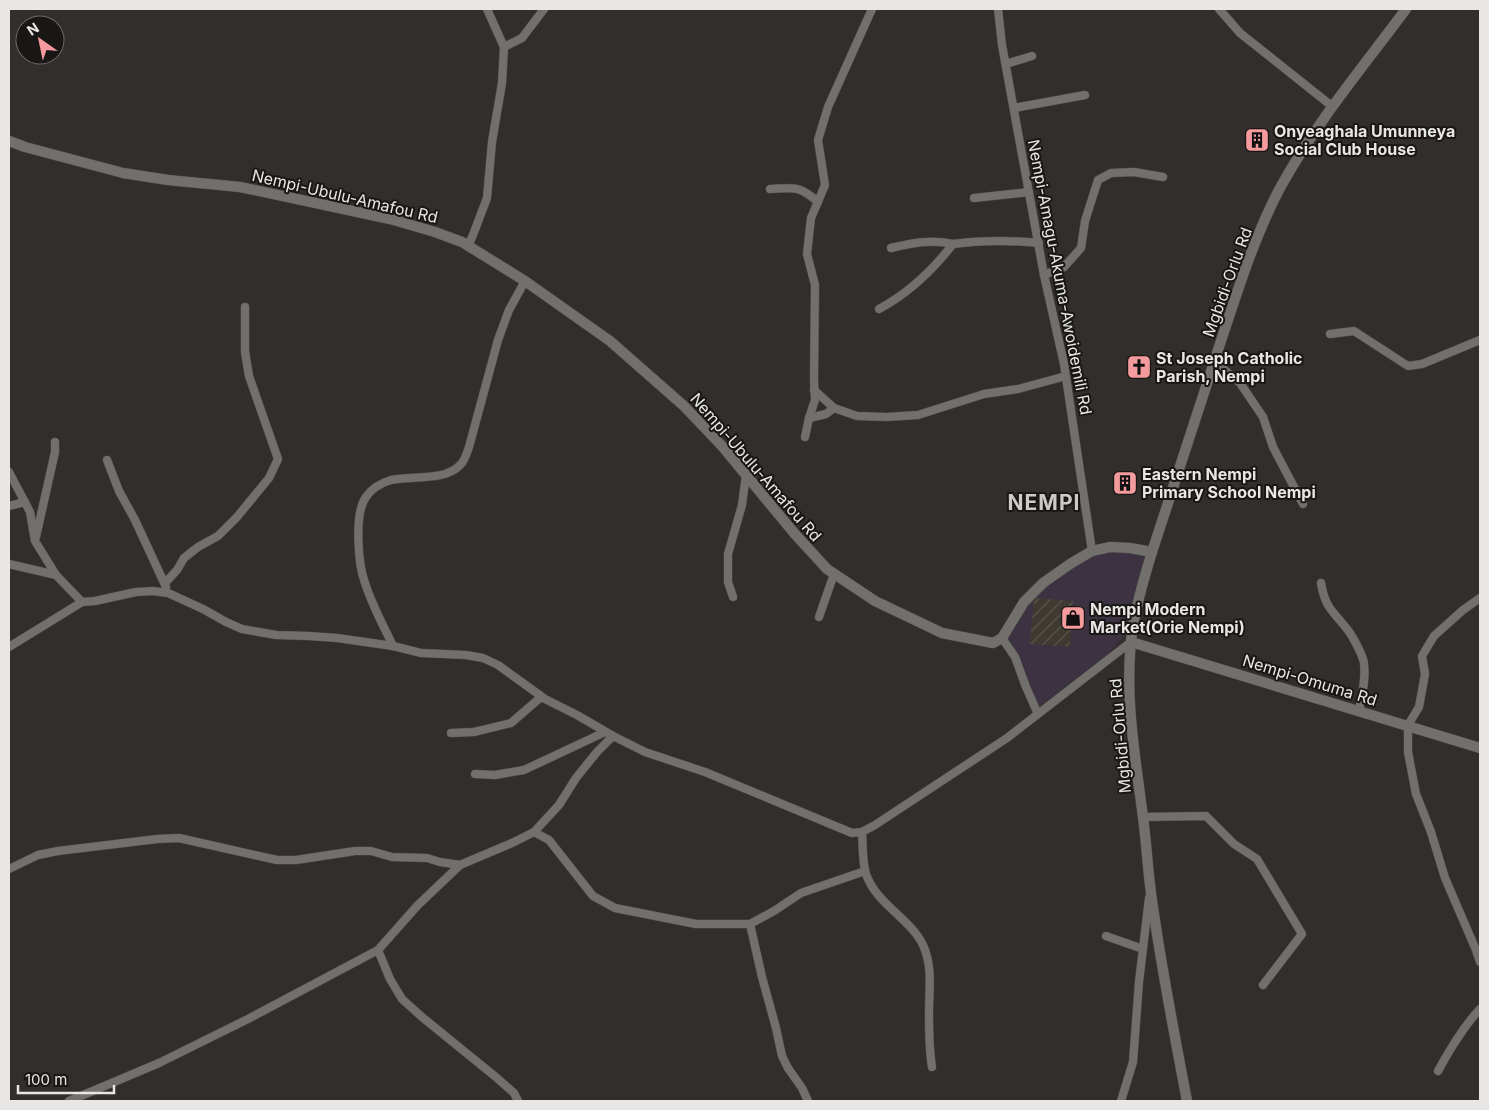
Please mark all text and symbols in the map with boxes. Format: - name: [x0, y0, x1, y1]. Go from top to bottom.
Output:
- north arrow: [15, 15, 65, 65]
- text: N: [24, 19, 42, 39]
- place label: Onyeaghala Umunneya Social Club House: [1274, 121, 1455, 159]
- building icon: Onyeaghala Umunneya Social Club House: [1244, 127, 1270, 153]
- street label: Nempi-Amagu-Akuma-Awoidemili Rd: [1023, 138, 1097, 416]
- street label: Nempi-Ubulu-Amafou Rd: [250, 165, 440, 227]
- street label: Mgbidi-Orlu Rd: [1198, 224, 1256, 340]
- place label: St Joseph Catholic Parish, Nempi: [1156, 348, 1303, 386]
- church icon: St Joseph Catholic Parish, Nempi: [1126, 354, 1152, 380]
- street label: Nempi-Ubulu-Amafou Rd: [686, 389, 826, 545]
- place label: Eastern Nempi Primary School Nempi: [1142, 464, 1316, 502]
- building icon: Eastern Nempi Primary School Nempi: [1112, 470, 1138, 496]
- district label: NEMPI: [1008, 490, 1080, 515]
- place label: Nempi Modern Market(Orie Nempi): [1090, 599, 1245, 637]
- shop icon: Nempi Modern Market(Orie Nempi): [1060, 605, 1086, 631]
- street label: Nempi-Omuma Rd: [1240, 650, 1380, 710]
- street label: Mgbidi-Orlu Rd: [1105, 678, 1135, 794]
- scale bar: [18, 1062, 114, 1094]
- text: 100 m: [25, 1070, 67, 1089]

